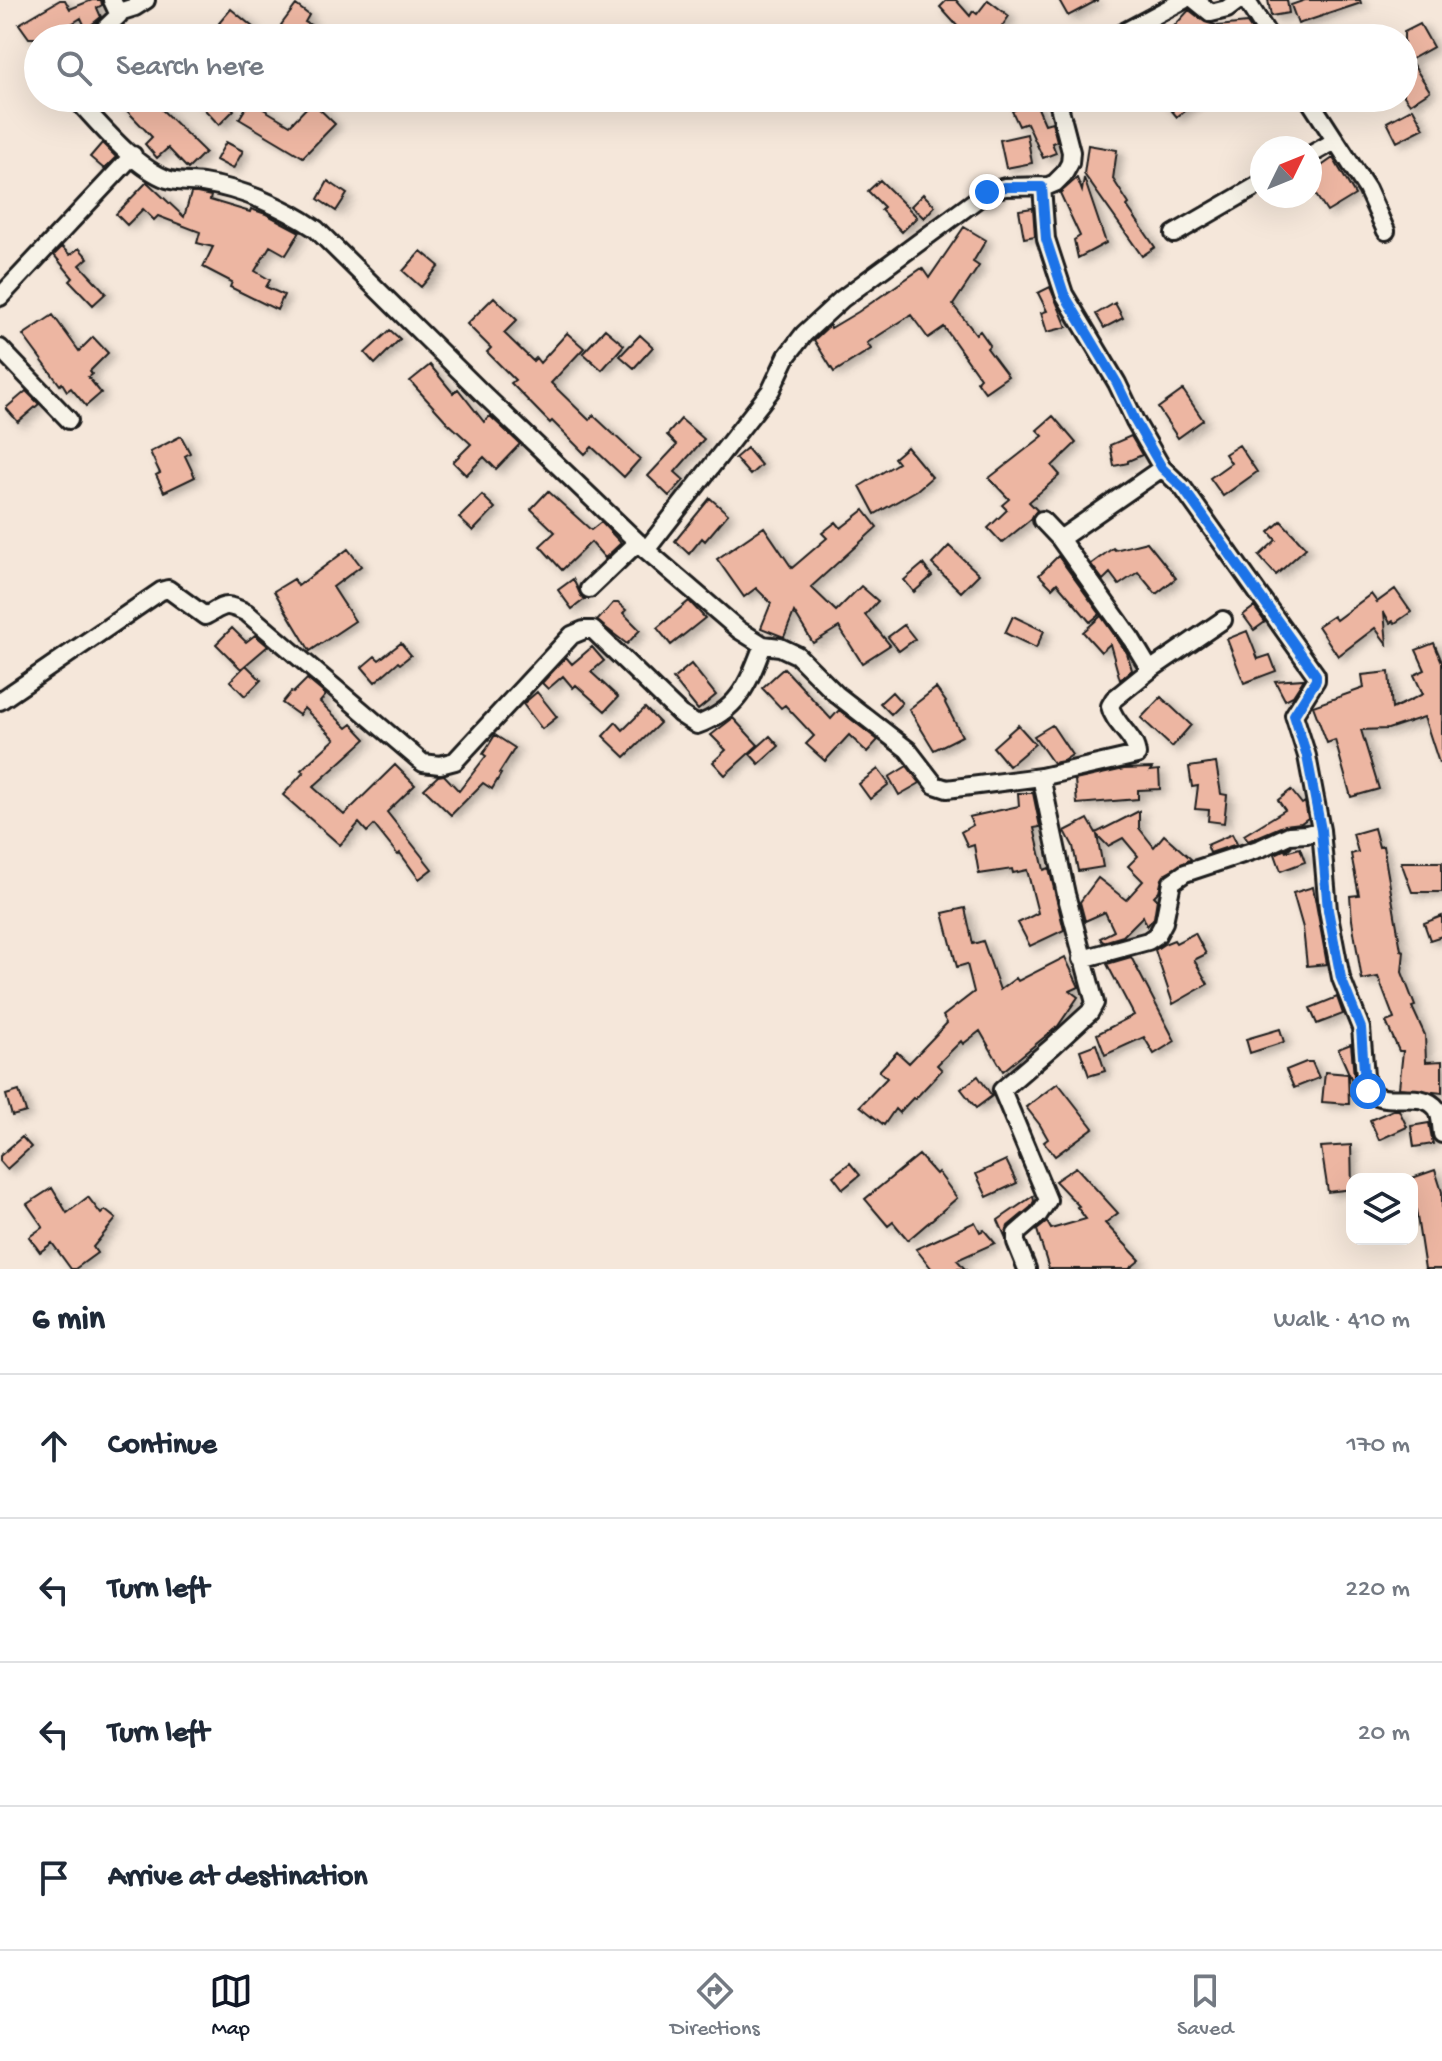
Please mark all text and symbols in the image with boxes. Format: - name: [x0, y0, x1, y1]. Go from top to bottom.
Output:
- search box: [24, 24, 1418, 112]
- icon: search: [52, 46, 96, 90]
- text: Search here: [116, 51, 264, 86]
- north arrow: [1250, 136, 1322, 208]
- route end: [969, 174, 1005, 210]
- route start: [1350, 1073, 1386, 1109]
- map controls: [1346, 1173, 1418, 1245]
- button: layers: [1346, 1173, 1418, 1245]
- text: 6 min: [32, 1301, 105, 1341]
- text: Walk · 410 m: [1273, 1306, 1410, 1337]
- icon: ahead: [32, 1424, 76, 1468]
- text: Continue: [108, 1429, 217, 1464]
- text: 170 m: [1347, 1431, 1410, 1462]
- icon: left: [32, 1568, 76, 1612]
- text: Turn left: [108, 1573, 209, 1608]
- text: 220 m: [1345, 1575, 1410, 1606]
- icon: left: [32, 1712, 76, 1756]
- text: Turn left: [108, 1717, 209, 1752]
- text: 20 m: [1358, 1719, 1410, 1750]
- icon: arrive: [32, 1856, 76, 1900]
- text: Arrive at destination: [108, 1861, 368, 1896]
- tab: Map: [209, 1969, 253, 2043]
- tab: Directions: [670, 1969, 760, 2043]
- tab: Saved: [1177, 1969, 1233, 2043]

